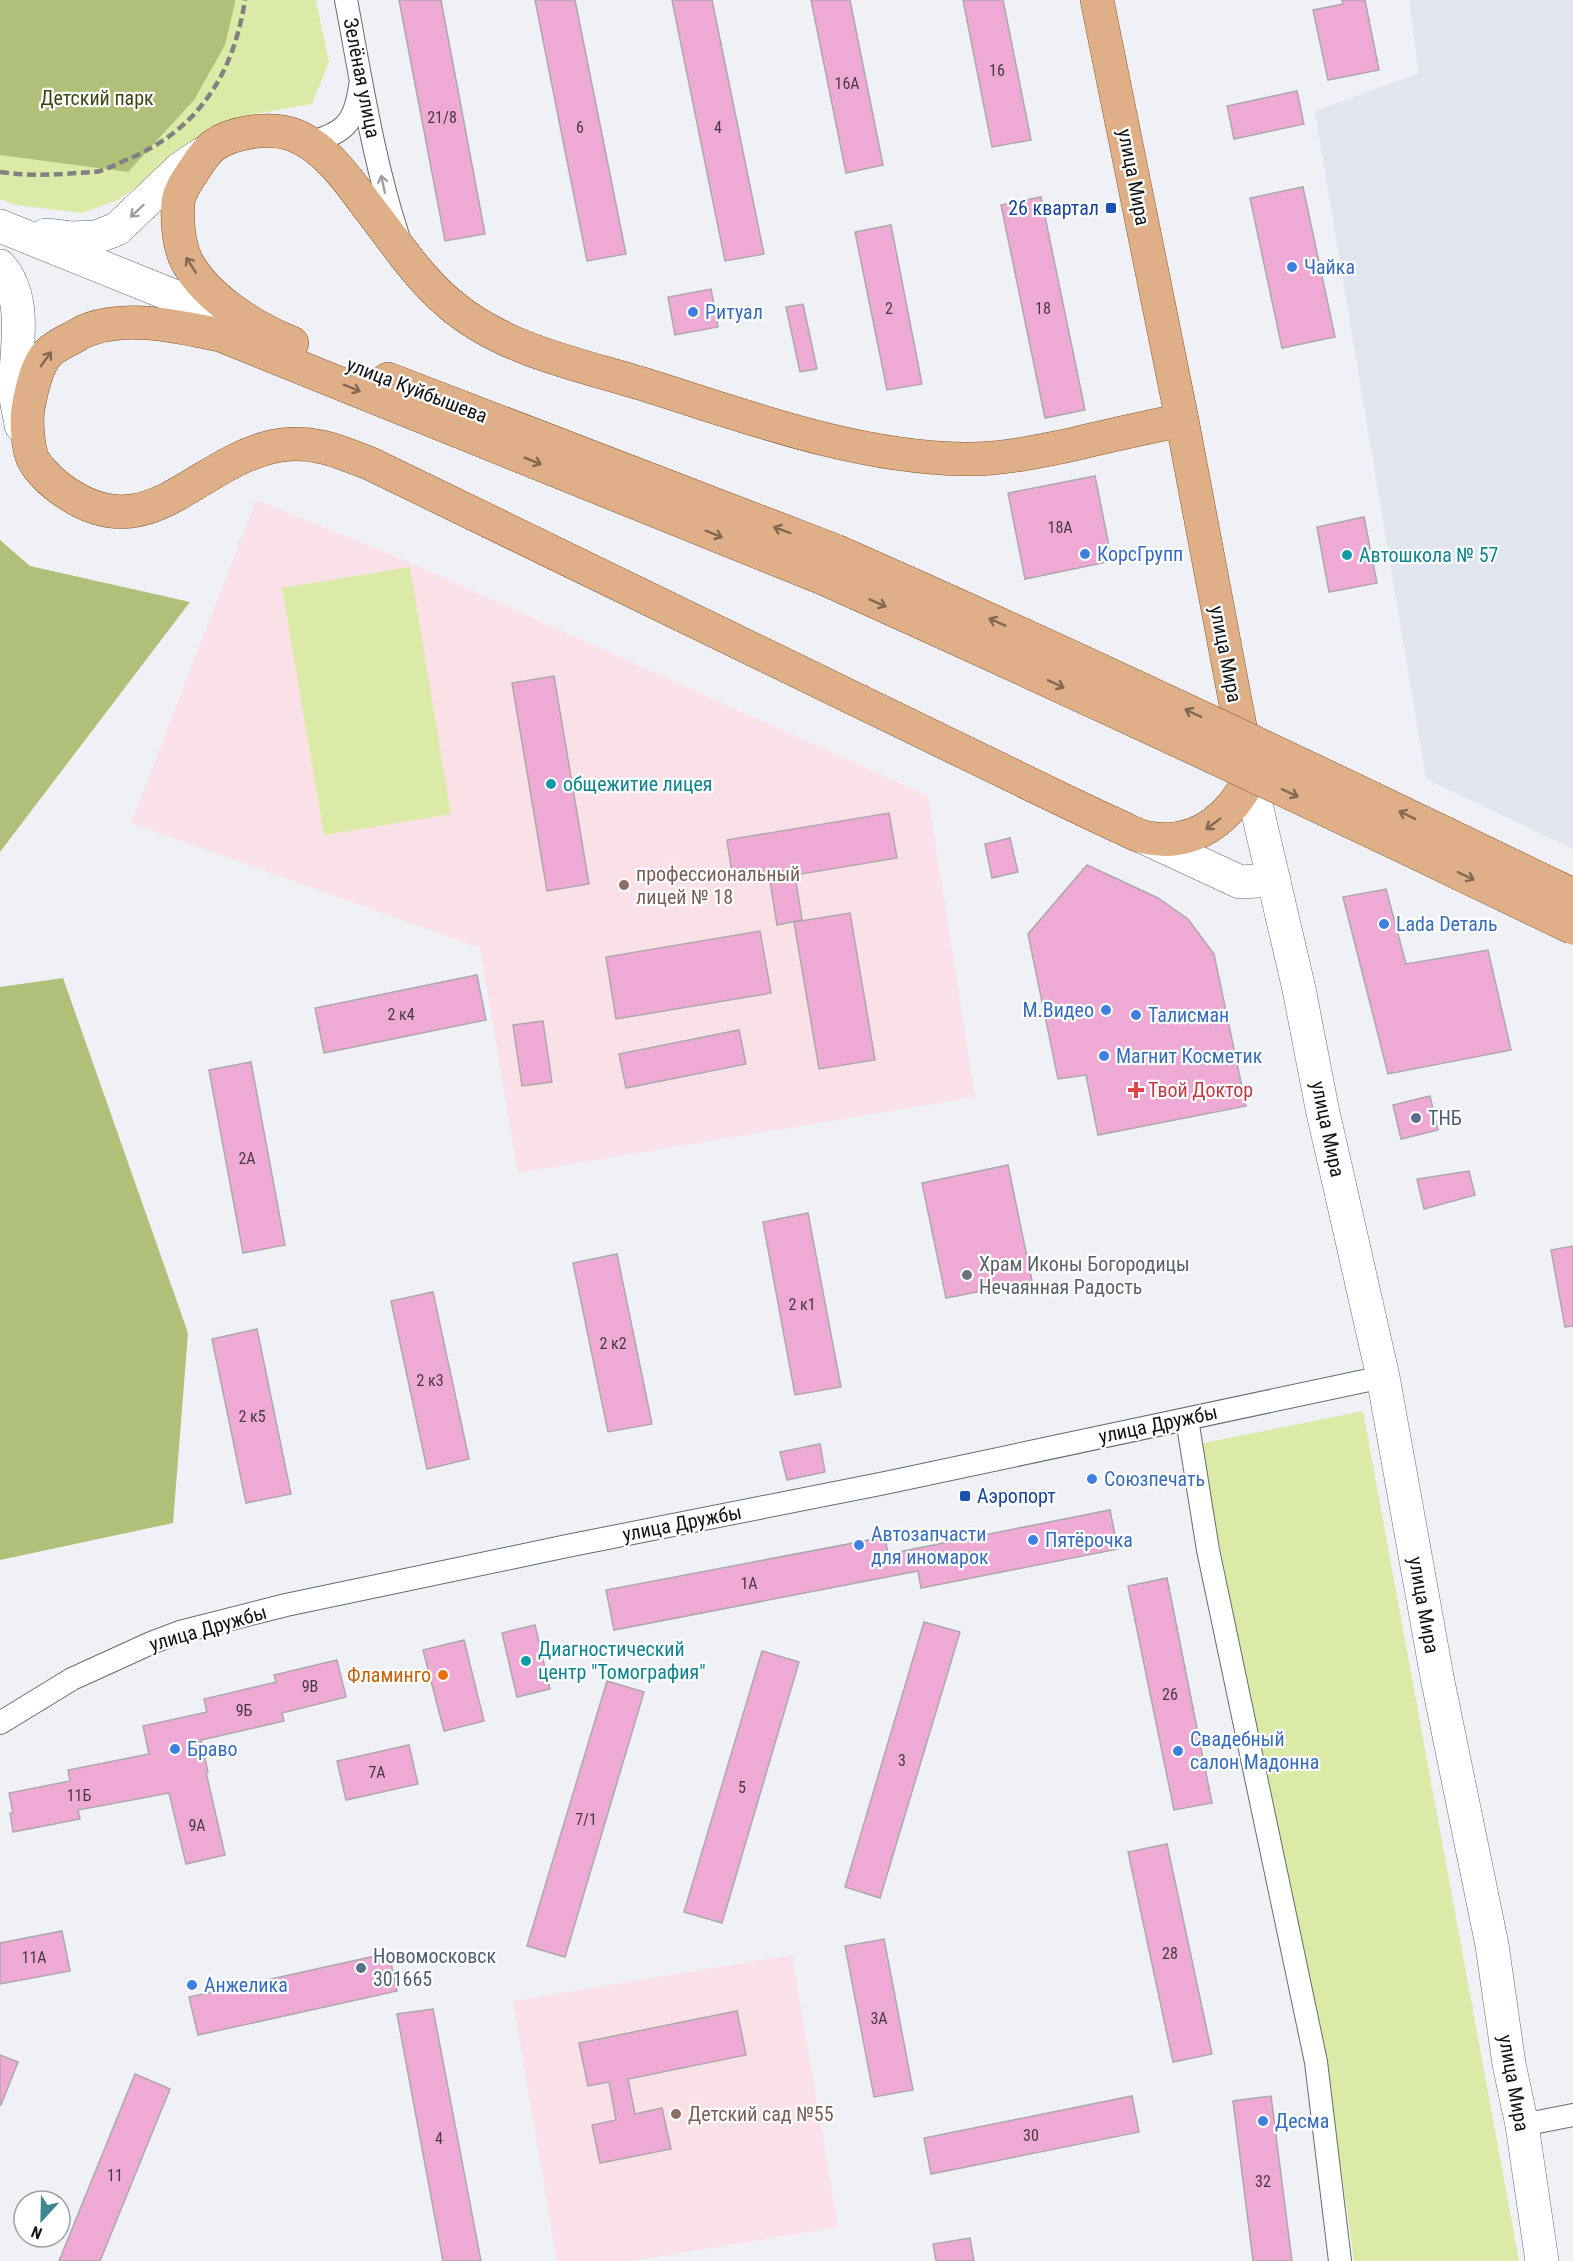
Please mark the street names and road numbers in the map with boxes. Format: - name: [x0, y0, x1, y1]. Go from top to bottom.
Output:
- street label: Зелёная улица: [339, 16, 385, 140]
- street label: улица Мира: [1113, 127, 1155, 227]
- street label: улица Куйбышева: [343, 352, 491, 428]
- street label: улица Мира: [1205, 604, 1247, 704]
- street label: улица Мира: [1306, 1079, 1350, 1179]
- street label: улица Дружбы: [1096, 1400, 1220, 1448]
- street label: улица Дружбы: [620, 1500, 744, 1546]
- street label: улица Мира: [1404, 1555, 1444, 1655]
- street label: улица Дружбы: [147, 1600, 269, 1656]
- street label: улица Мира: [1494, 2033, 1534, 2133]

